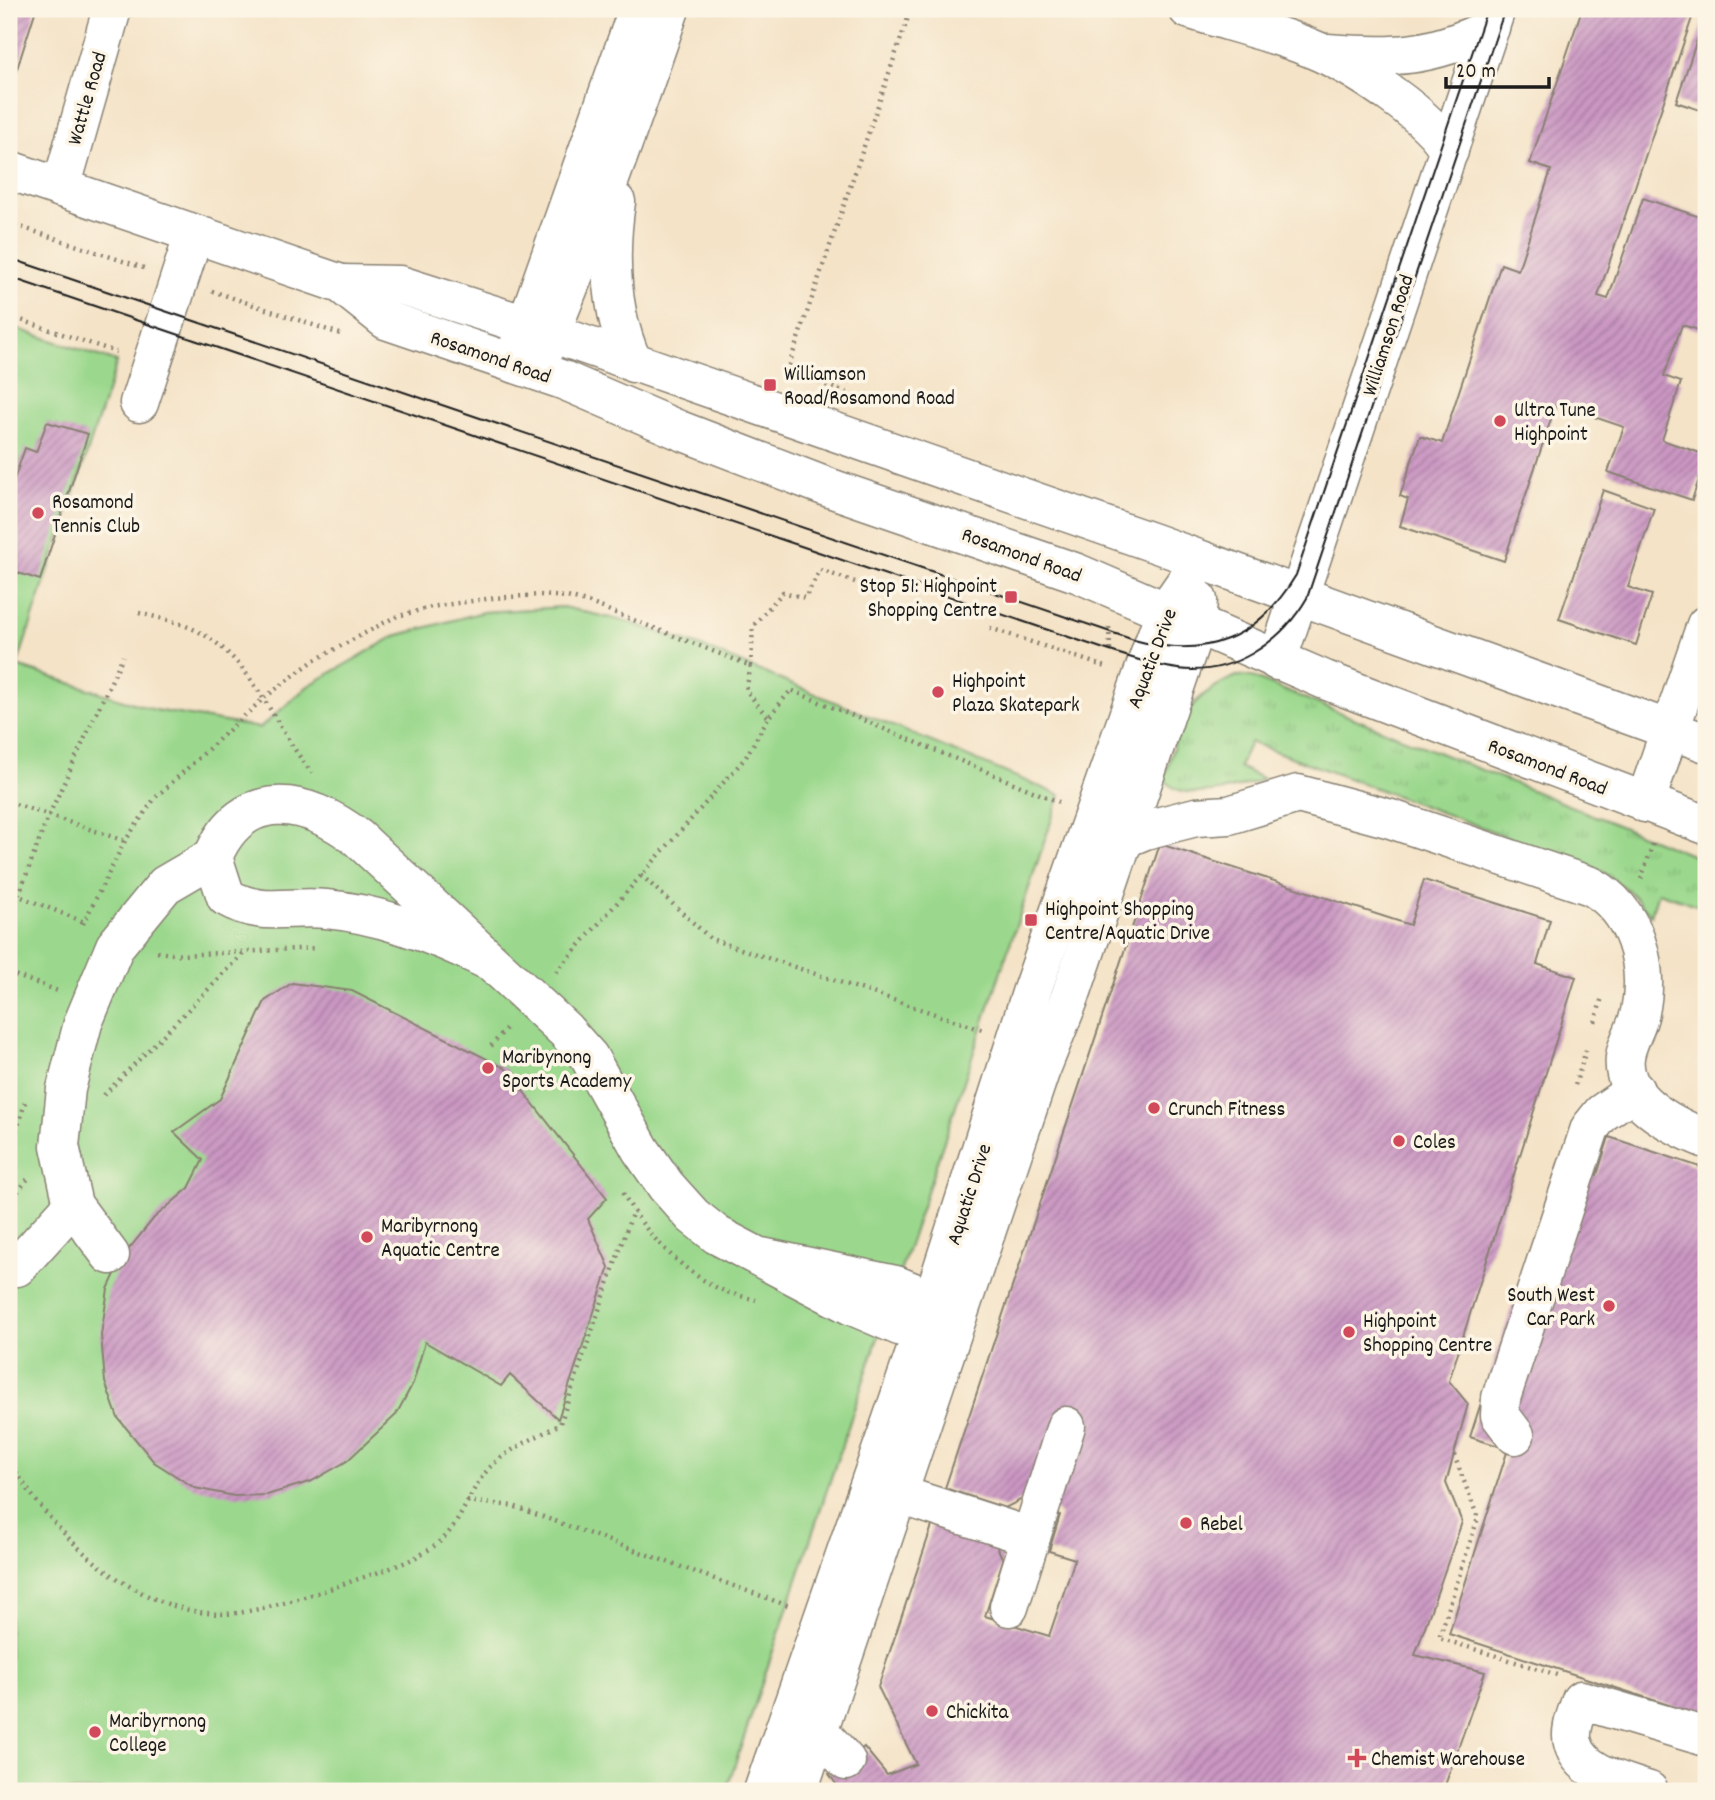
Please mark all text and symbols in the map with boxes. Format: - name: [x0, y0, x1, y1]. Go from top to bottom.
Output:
- scale bar: [1446, 46, 1549, 90]
- street label: Wattle Road: [61, 49, 116, 149]
- text: 20 m: [1456, 58, 1496, 88]
- street label: Williamson Road: [1356, 271, 1424, 400]
- street label: Rosamond Road: [426, 324, 554, 393]
- place label: Williamson Road/Rosamond Road: [784, 361, 955, 415]
- marker: Williamson Road/Rosamond Road: [762, 377, 778, 393]
- place label: Ultra Tune Highpoint: [1514, 397, 1596, 451]
- marker: Ultra Tune Highpoint: [1492, 413, 1508, 429]
- place label: Rosamond Tennis Club: [52, 489, 140, 543]
- marker: Rosamond Tennis Club: [30, 505, 46, 521]
- street label: Rosamond Road: [957, 521, 1085, 592]
- place label: Stop 51: Highpoint Shopping Centre: [860, 573, 997, 627]
- marker: Stop 51: Highpoint Shopping Centre: [1003, 589, 1019, 605]
- street label: Aquatic Drive: [1121, 605, 1187, 713]
- place label: Highpoint Plaza Skatepark: [952, 668, 1080, 722]
- marker: Highpoint Plaza Skatepark: [930, 684, 946, 700]
- street label: Rosamond Road: [1483, 732, 1611, 805]
- place label: Highpoint Shopping Centre/Aquatic Drive: [1045, 896, 1210, 950]
- marker: Highpoint Shopping Centre/Aquatic Drive: [1023, 912, 1039, 928]
- place label: Maribynong Sports Academy: [502, 1044, 632, 1098]
- marker: Maribynong Sports Academy: [480, 1060, 496, 1076]
- place label: Crunch Fitness: [1168, 1096, 1285, 1126]
- marker: Crunch Fitness: [1146, 1100, 1162, 1116]
- place label: Coles: [1413, 1129, 1456, 1159]
- marker: Coles: [1391, 1133, 1407, 1149]
- street label: Aquatic Drive: [940, 1140, 1001, 1250]
- place label: Maribyrnong Aquatic Centre: [381, 1213, 500, 1267]
- marker: Maribyrnong Aquatic Centre: [359, 1229, 375, 1245]
- place label: South West Car Park: [1507, 1282, 1595, 1336]
- marker: South West Car Park: [1601, 1298, 1617, 1314]
- place label: Highpoint Shopping Centre: [1363, 1308, 1492, 1362]
- marker: Highpoint Shopping Centre: [1341, 1324, 1357, 1340]
- place label: Rebel: [1200, 1511, 1243, 1541]
- marker: Rebel: [1178, 1515, 1194, 1531]
- place label: Chickita: [946, 1699, 1009, 1729]
- marker: Chickita: [924, 1703, 940, 1719]
- place label: Maribyrnong College: [109, 1708, 206, 1762]
- marker: Maribyrnong College: [87, 1724, 103, 1740]
- place label: Chemist Warehouse: [1371, 1746, 1525, 1776]
- marker: Chemist Warehouse: [1349, 1750, 1365, 1766]

